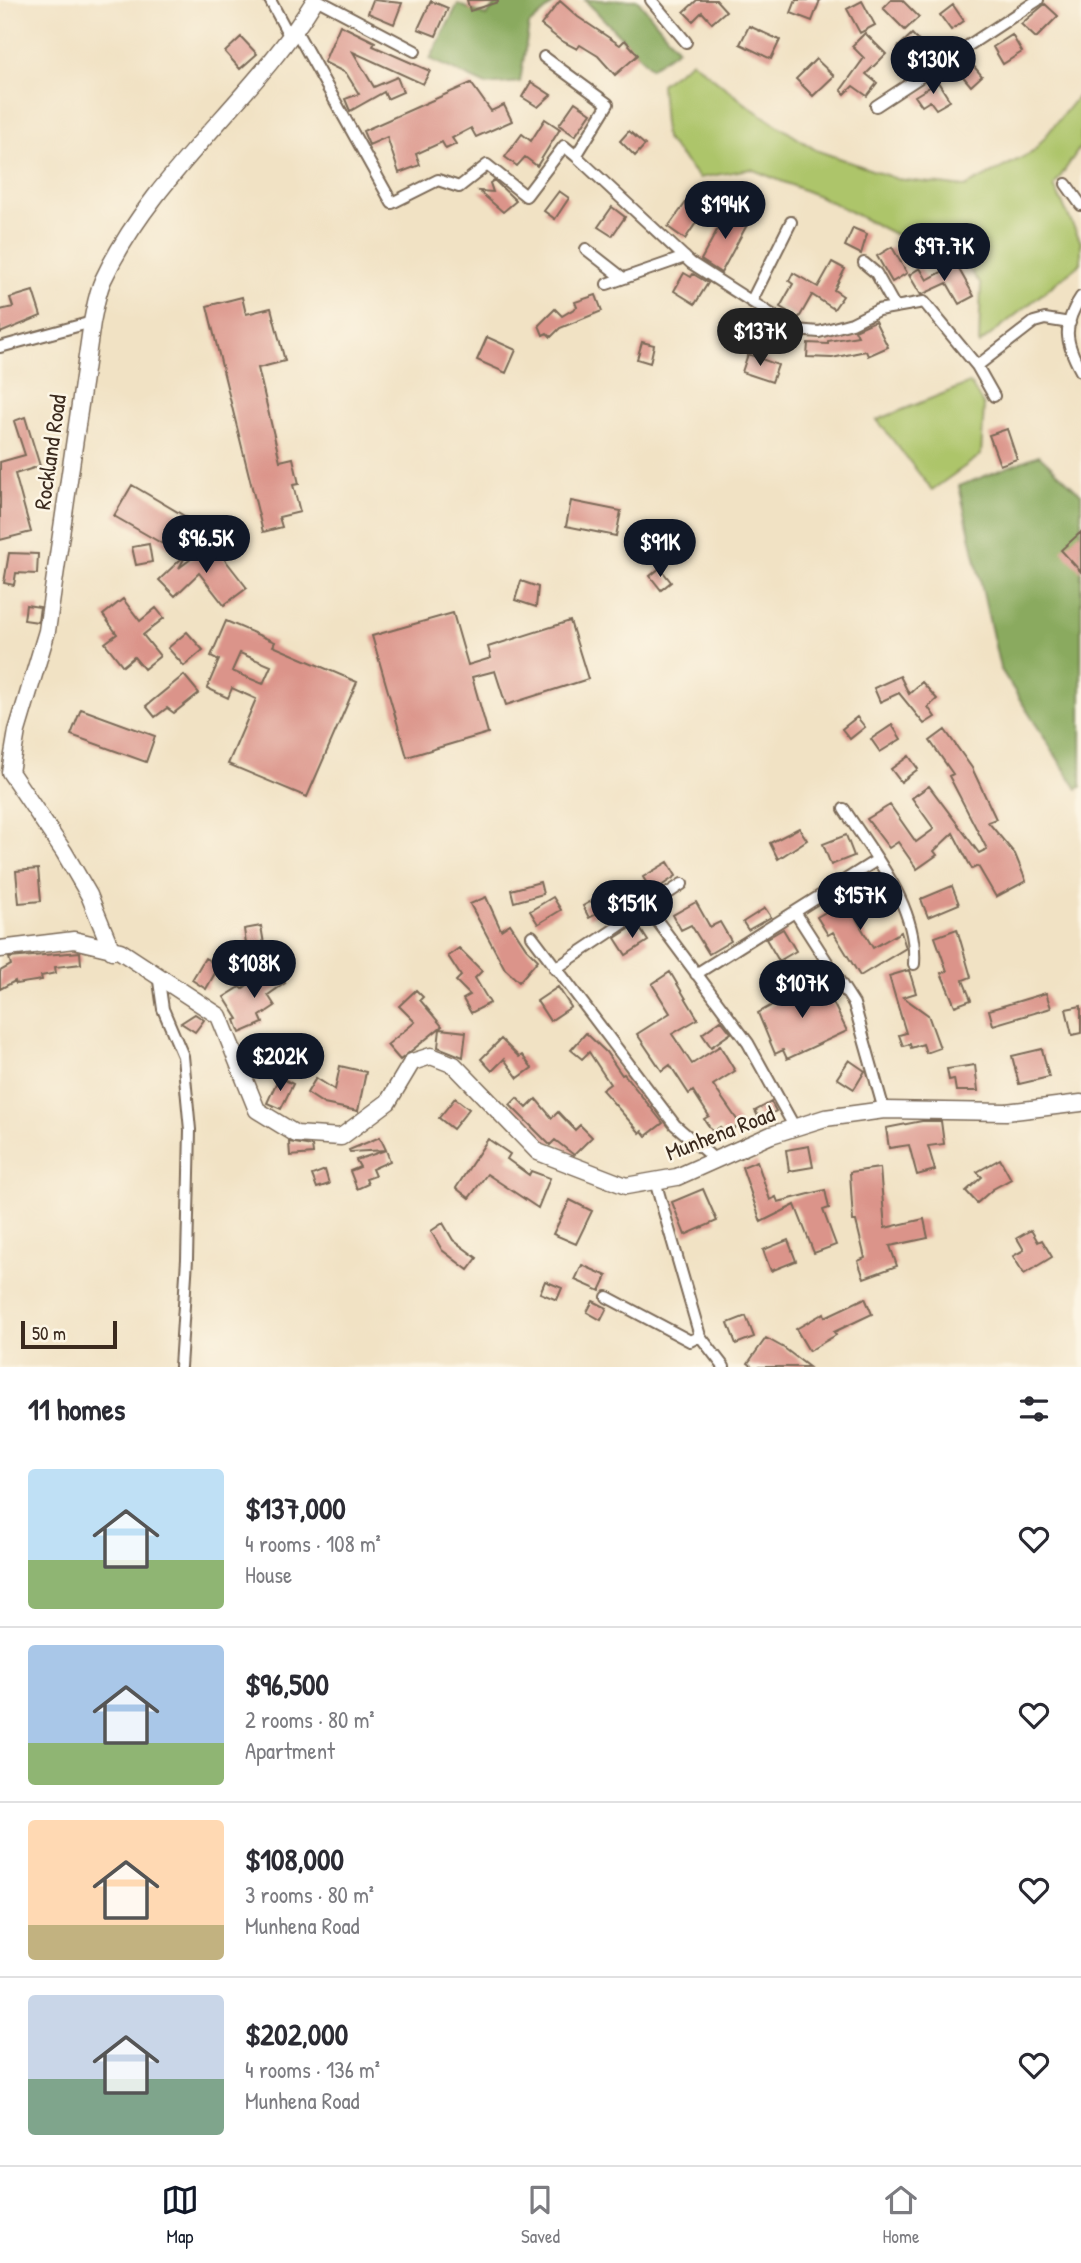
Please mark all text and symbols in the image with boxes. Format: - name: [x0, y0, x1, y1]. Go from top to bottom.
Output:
- pin: $130K: [884, 36, 982, 96]
- text: $130K: [907, 43, 959, 74]
- pin: $194K: [676, 182, 774, 241]
- text: $194K: [700, 188, 750, 219]
- pin: $97.7K: [887, 224, 1001, 283]
- text: $97.7K: [914, 230, 974, 261]
- pin: $137K: [711, 308, 809, 368]
- text: $137K: [733, 315, 787, 346]
- street label: Rockland Road: [26, 392, 73, 511]
- pin: $96.5K: [149, 516, 263, 575]
- pin: $91K: [619, 520, 701, 579]
- text: $96.5K: [178, 522, 234, 553]
- text: $91K: [640, 526, 680, 557]
- pin: $157K: [811, 872, 909, 932]
- text: $157K: [833, 879, 887, 910]
- pin: $151K: [583, 880, 681, 940]
- text: $151K: [607, 887, 657, 918]
- pin: $108K: [205, 940, 303, 1000]
- text: $108K: [228, 947, 280, 978]
- pin: $107K: [753, 960, 851, 1020]
- text: $107K: [775, 967, 829, 998]
- pin: $202K: [231, 1034, 329, 1093]
- text: $202K: [252, 1040, 308, 1071]
- street label: Munhena Road: [661, 1098, 779, 1168]
- scale bar: [21, 1318, 117, 1350]
- text: 50 m: [32, 1320, 66, 1346]
- text: 11 homes: [28, 1389, 125, 1429]
- icon: filters: [1015, 1390, 1053, 1428]
- text: $137,000: [245, 1488, 346, 1528]
- icon: home: [84, 1497, 168, 1581]
- icon: heart: [1015, 1520, 1053, 1558]
- text: 4 rooms · 108 m²: [245, 1528, 381, 1559]
- text: House: [245, 1559, 292, 1590]
- text: $96,500: [245, 1664, 329, 1704]
- icon: home: [84, 1673, 168, 1757]
- icon: heart: [1015, 1696, 1053, 1734]
- text: 2 rooms · 80 m²: [245, 1704, 375, 1735]
- text: Apartment: [245, 1735, 335, 1766]
- text: $108,000: [245, 1839, 344, 1879]
- icon: home: [84, 1848, 168, 1932]
- icon: heart: [1015, 1871, 1053, 1909]
- text: 3 rooms · 80 m²: [245, 1879, 374, 1910]
- text: Munhena Road: [245, 1910, 360, 1941]
- text: $202,000: [245, 2014, 348, 2054]
- icon: home: [84, 2023, 168, 2107]
- icon: heart: [1015, 2046, 1053, 2084]
- text: 4 rooms · 136 m²: [245, 2054, 380, 2085]
- text: Munhena Road: [245, 2085, 360, 2116]
- tab: Map: [161, 2181, 199, 2249]
- tab: Saved: [521, 2181, 560, 2249]
- tab: Home: [882, 2181, 920, 2249]

